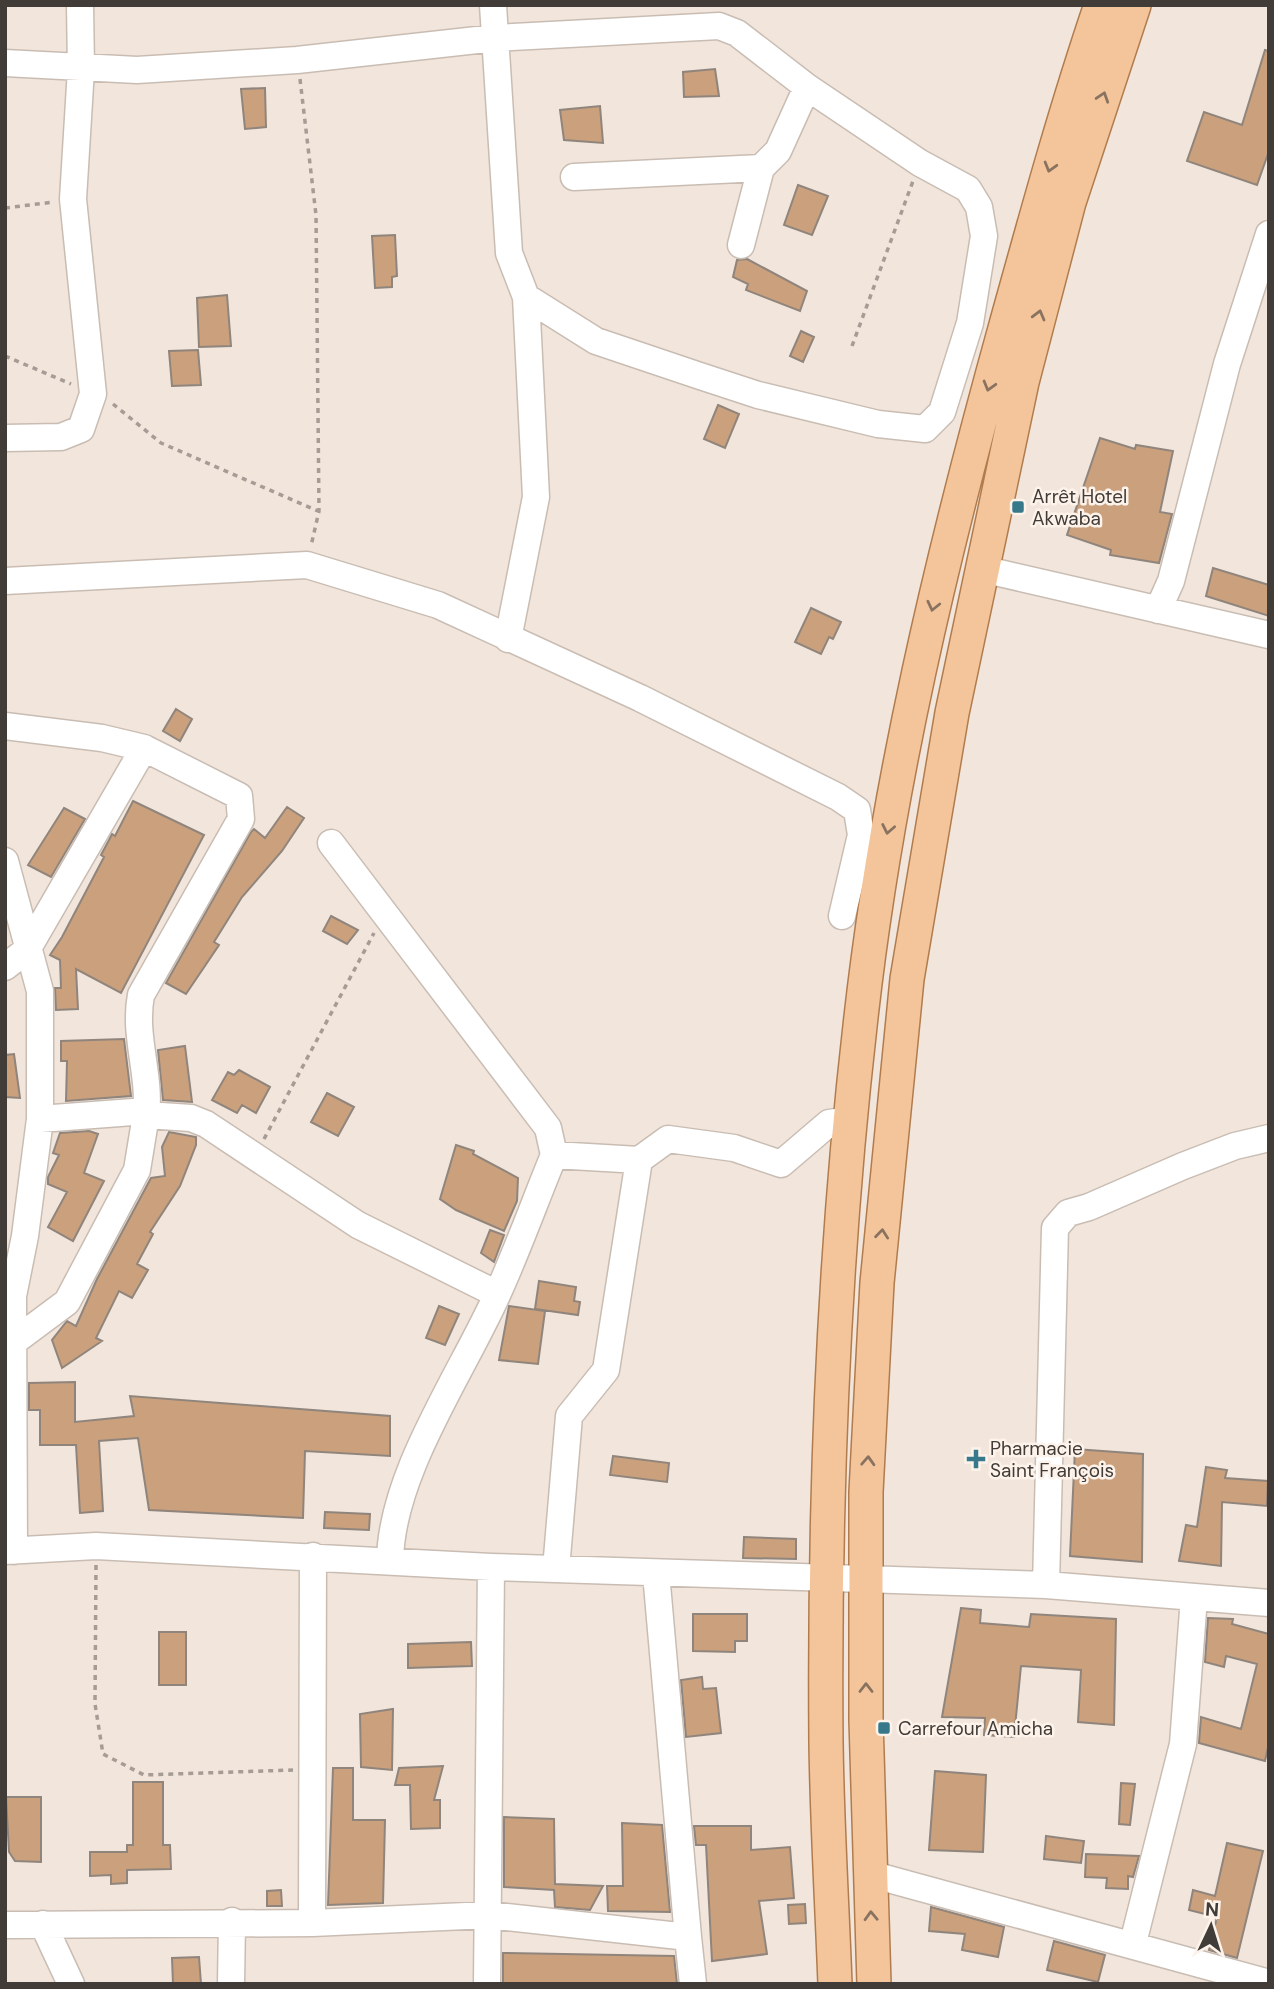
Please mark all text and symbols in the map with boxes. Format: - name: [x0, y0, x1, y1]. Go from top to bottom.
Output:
- one-way arrow: [1094, 91, 1109, 103]
- one-way arrow: [1044, 161, 1058, 173]
- one-way arrow: [1031, 310, 1045, 322]
- one-way arrow: [982, 380, 997, 392]
- place label: Arrêt Hotel Akwaba: [1032, 484, 1127, 531]
- marker: Arrêt Hotel Akwaba: [1010, 499, 1026, 515]
- one-way arrow: [927, 600, 942, 612]
- one-way arrow: [881, 823, 896, 835]
- one-way arrow: [874, 1228, 889, 1239]
- place label: Pharmacie Saint François: [990, 1436, 1114, 1483]
- marker: Pharmacie Saint François: [968, 1451, 984, 1467]
- one-way arrow: [860, 1455, 875, 1466]
- one-way arrow: [858, 1682, 873, 1693]
- place label: Carrefour Amicha: [898, 1716, 1053, 1741]
- marker: Carrefour Amicha: [876, 1720, 892, 1736]
- north arrow: [1176, 1891, 1246, 1961]
- text: N: [1204, 1897, 1220, 1922]
- one-way arrow: [864, 1910, 879, 1921]

